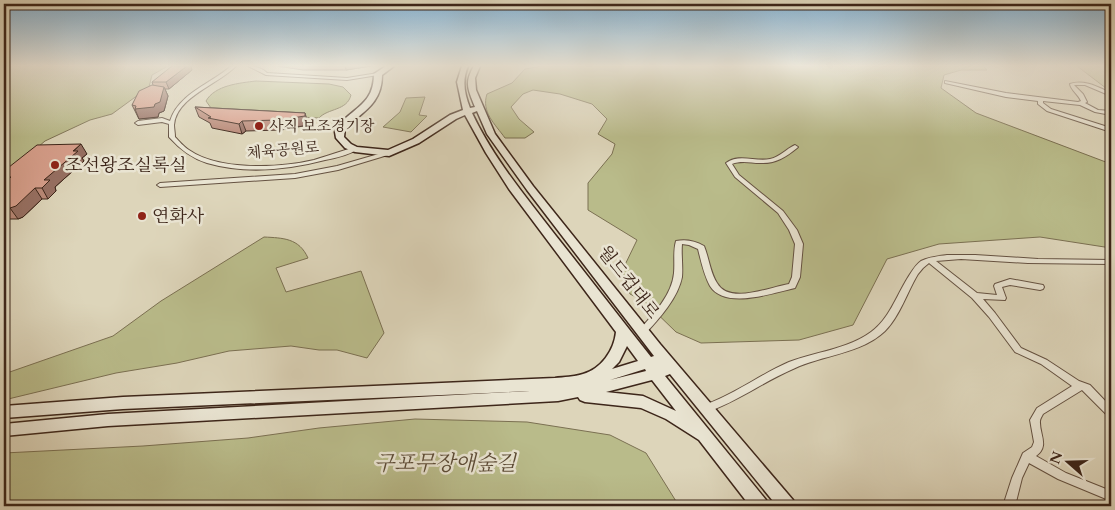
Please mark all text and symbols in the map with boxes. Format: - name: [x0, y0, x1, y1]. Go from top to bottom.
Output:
- place label: 사직 보조경기장: [269, 116, 375, 136]
- marker: 사직 보조경기장: [253, 120, 265, 132]
- street label: 체육공원로: [246, 137, 320, 163]
- place label: 조선왕조실록실: [65, 153, 187, 178]
- marker: 조선왕조실록실: [49, 159, 61, 171]
- place label: 연화사: [152, 204, 205, 229]
- marker: 연화사: [136, 210, 148, 222]
- street label: 월드컵대로: [592, 240, 665, 324]
- north arrow: [1042, 438, 1092, 488]
- park label: 구포무장애숲길: [374, 449, 518, 478]
- text: N: [1045, 449, 1067, 467]

